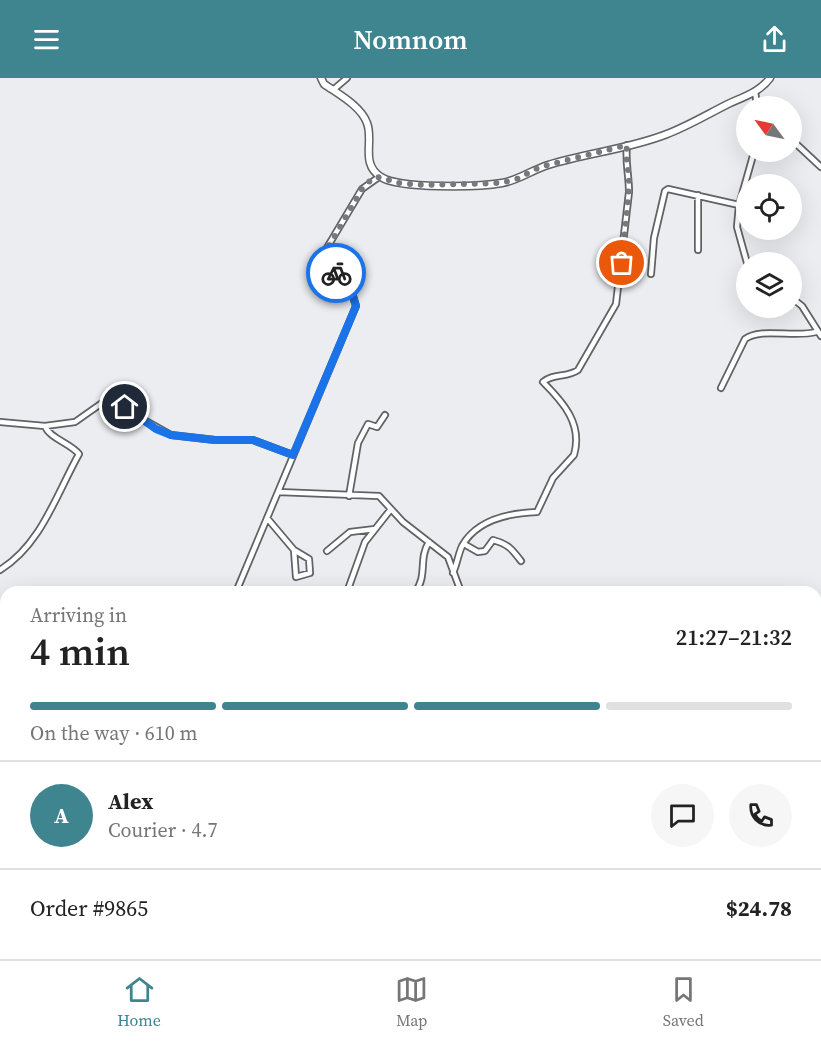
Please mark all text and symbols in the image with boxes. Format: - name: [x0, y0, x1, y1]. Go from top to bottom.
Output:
- text: Nomnom: [353, 21, 468, 58]
- icon: menu: [30, 23, 63, 56]
- icon: share: [758, 23, 791, 56]
- north arrow: [736, 96, 802, 162]
- map controls: [736, 96, 802, 318]
- button: locate: [736, 174, 802, 240]
- pin: [596, 237, 647, 288]
- courier: [306, 243, 366, 303]
- icon: bag: [605, 246, 638, 279]
- button: layers: [736, 252, 802, 318]
- icon: bike: [320, 257, 353, 290]
- pin: [99, 381, 150, 432]
- icon: home: [108, 390, 141, 423]
- text: Arriving in: [30, 601, 127, 629]
- text: 21:27–21:32: [676, 622, 792, 652]
- text: 4 min: [30, 625, 130, 678]
- text: On the way · 610 m: [30, 719, 197, 747]
- button: chat: [651, 784, 714, 847]
- button: phone: [729, 784, 792, 847]
- text: Alex: [108, 786, 153, 816]
- text: A: [54, 800, 69, 830]
- text: Courier · 4.7: [108, 816, 217, 844]
- text: Order #9865: [30, 893, 148, 923]
- text: $24.78: [726, 893, 792, 923]
- tab: Home: [117, 973, 161, 1031]
- tab: Map: [395, 973, 428, 1031]
- tab: Saved: [663, 973, 704, 1031]

